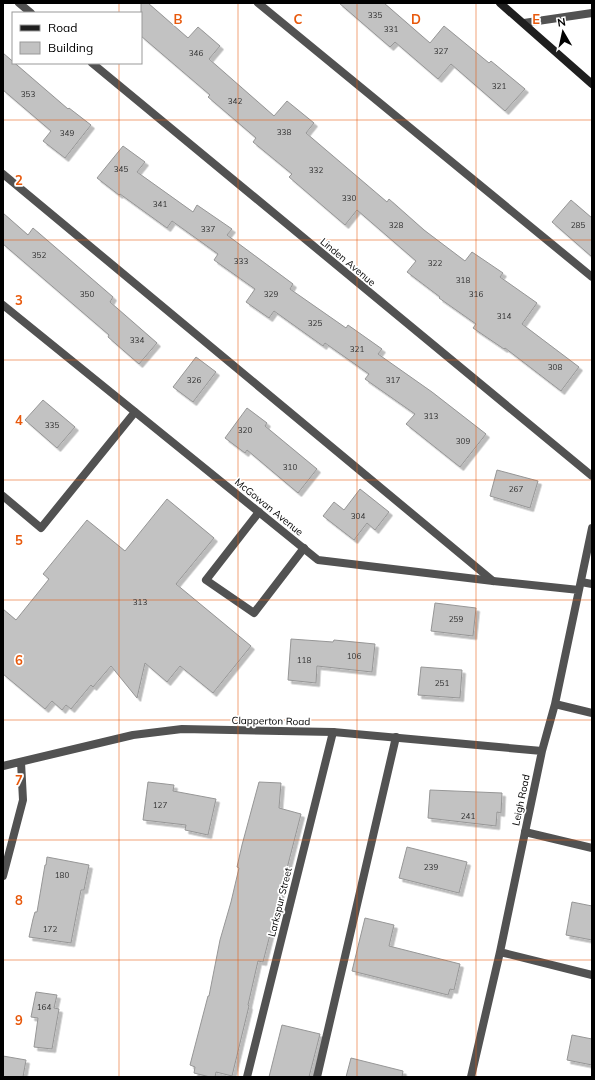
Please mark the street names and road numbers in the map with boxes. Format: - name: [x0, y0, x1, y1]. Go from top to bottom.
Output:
- street label: Linden Avenue: [318, 235, 378, 289]
- street label: McGowan Avenue: [232, 475, 306, 539]
- street label: Clapperton Road: [232, 714, 310, 728]
- street label: Leigh Road: [509, 773, 533, 827]
- street label: Larkspur Street: [265, 866, 295, 938]

